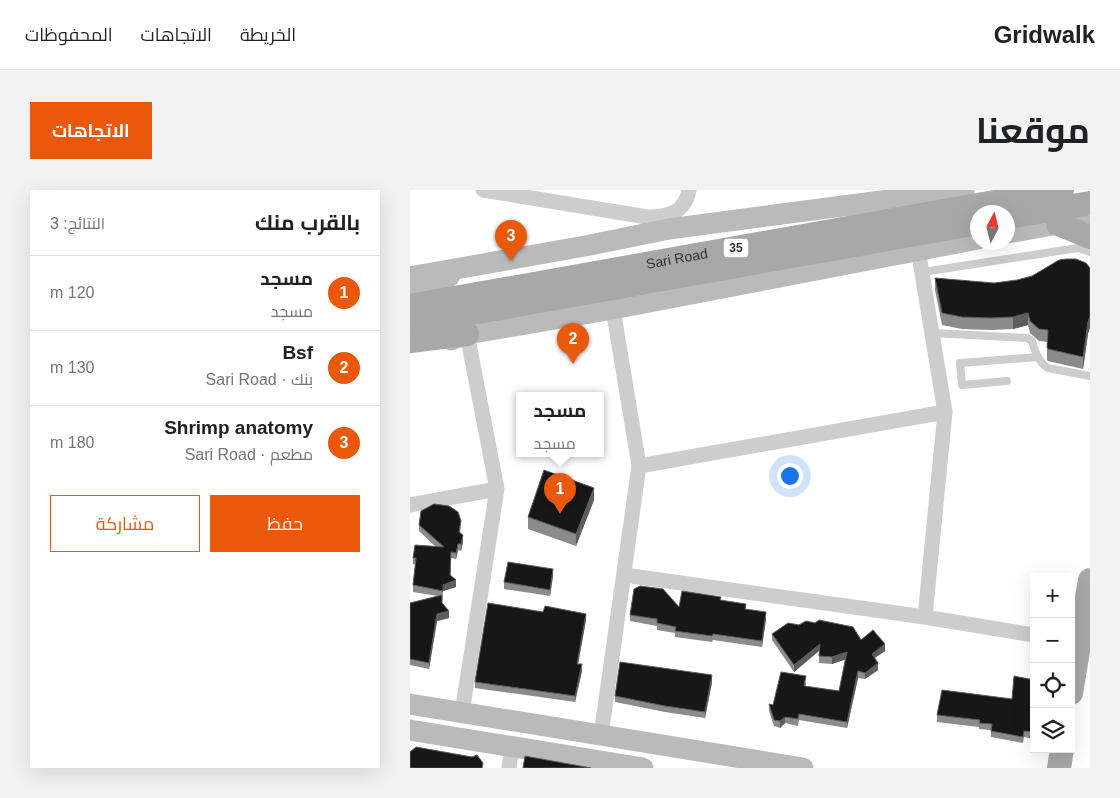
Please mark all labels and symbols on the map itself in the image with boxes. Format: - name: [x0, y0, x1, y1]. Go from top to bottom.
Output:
- north arrow: [970, 205, 1015, 250]
- pin: 3: [495, 220, 527, 261]
- road number: 35: [724, 238, 748, 258]
- street label: Sari Road: [645, 245, 709, 272]
- pin: 2: [557, 323, 589, 364]
- your location: [777, 463, 803, 489]
- pin: 1: [544, 473, 576, 514]

